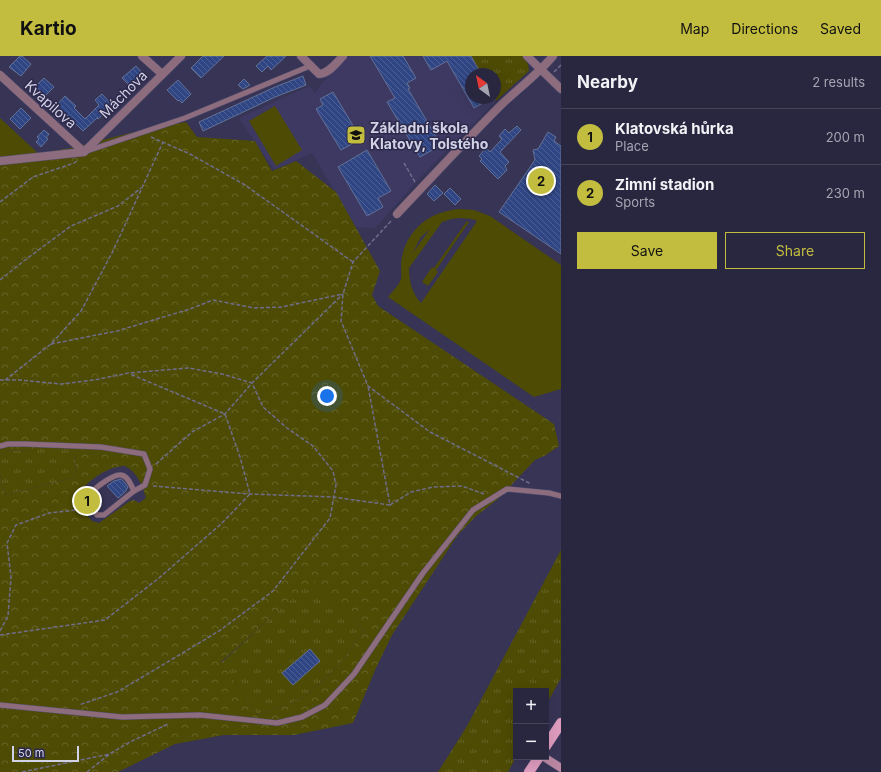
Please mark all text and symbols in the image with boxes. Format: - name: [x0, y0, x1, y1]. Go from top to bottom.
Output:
- text: Kartio: [20, 17, 77, 40]
- text: Map: [680, 20, 709, 37]
- text: Directions: [731, 20, 798, 37]
- text: Saved: [820, 20, 861, 37]
- street label: Máchova: [96, 67, 150, 121]
- north arrow: [465, 68, 501, 104]
- text: Nearby: [577, 72, 638, 92]
- text: 2 results: [812, 74, 865, 90]
- street label: Kvapilova: [22, 76, 80, 132]
- place label: Základní škola Klatovy, Tolstého: [370, 119, 489, 152]
- text: Klatovská hůrka: [615, 119, 734, 138]
- school or university icon: Základní škola Klatovy, Tolstého: [345, 124, 367, 146]
- text: 1: [587, 129, 593, 145]
- text: 200 m: [826, 129, 865, 145]
- text: Place: [615, 138, 649, 154]
- pin: 2: [528, 166, 554, 196]
- text: Zimní stadion: [615, 175, 714, 194]
- text: 2: [586, 185, 594, 201]
- text: 230 m: [826, 185, 865, 201]
- text: Sports: [615, 194, 655, 210]
- button: Save: [577, 232, 717, 269]
- button: Share: [725, 232, 865, 269]
- your location: [317, 386, 337, 406]
- pin: 1: [74, 486, 100, 516]
- map controls: [513, 688, 549, 760]
- button: +: [513, 688, 549, 724]
- button: −: [513, 724, 549, 760]
- scale bar: [12, 744, 79, 763]
- text: 50 m: [18, 746, 44, 760]

